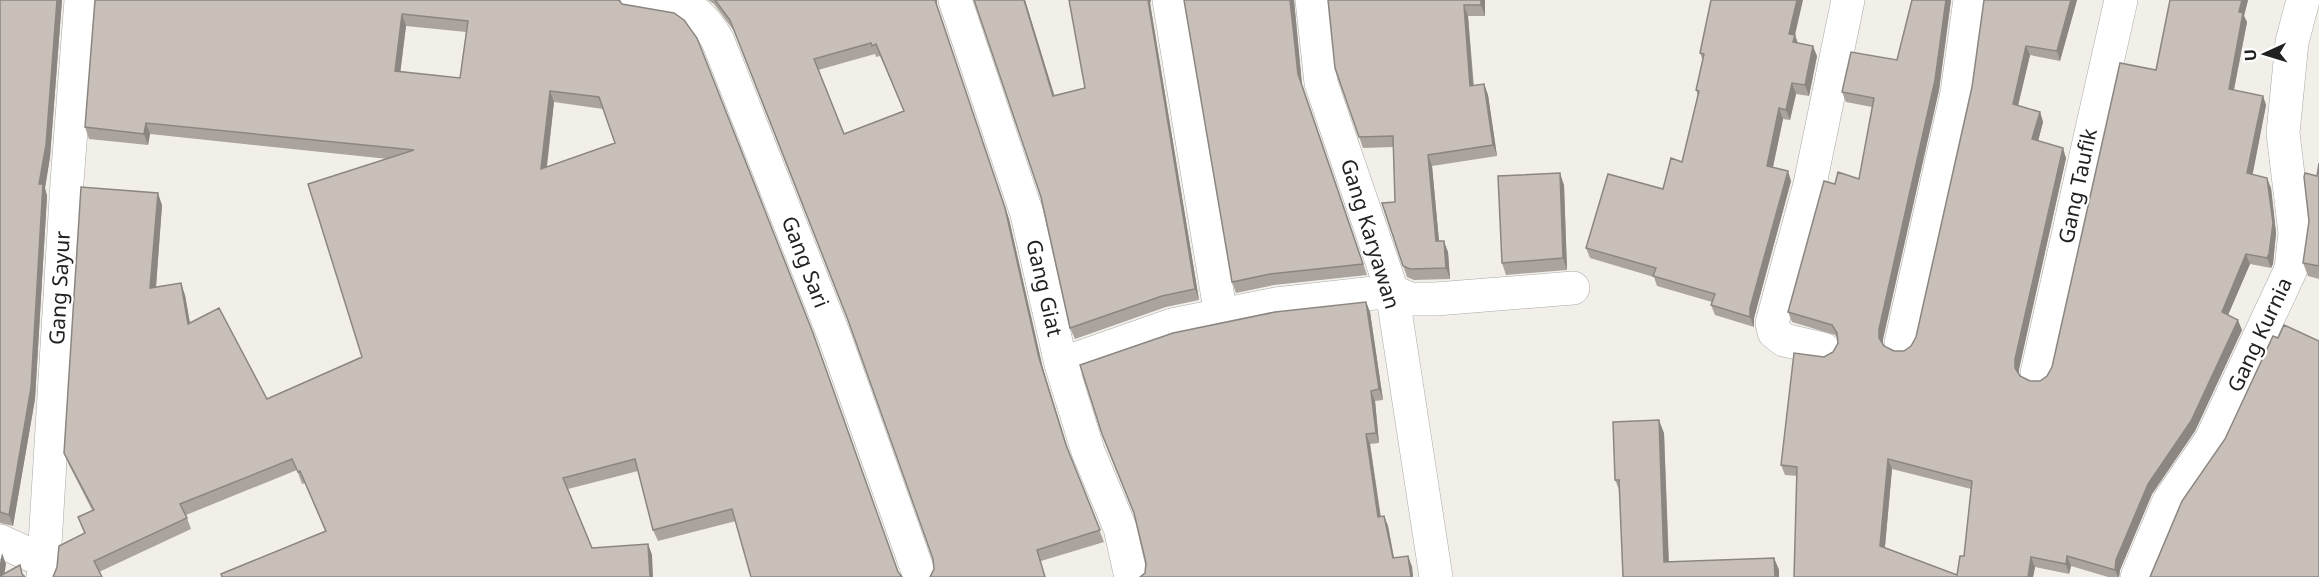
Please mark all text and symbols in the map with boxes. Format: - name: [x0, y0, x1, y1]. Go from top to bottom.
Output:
- north arrow: [2235, 24, 2295, 84]
- text: U: [2239, 48, 2261, 62]
- street label: Gang Taufik: [2051, 125, 2103, 246]
- street label: Gang Karyawan: [1335, 155, 1407, 312]
- street label: Gang Sari: [776, 212, 836, 311]
- street label: Gang Sayur: [42, 230, 76, 346]
- street label: Gang Giat: [1020, 237, 1070, 339]
- street label: Gang Kurnia: [2220, 273, 2298, 396]

